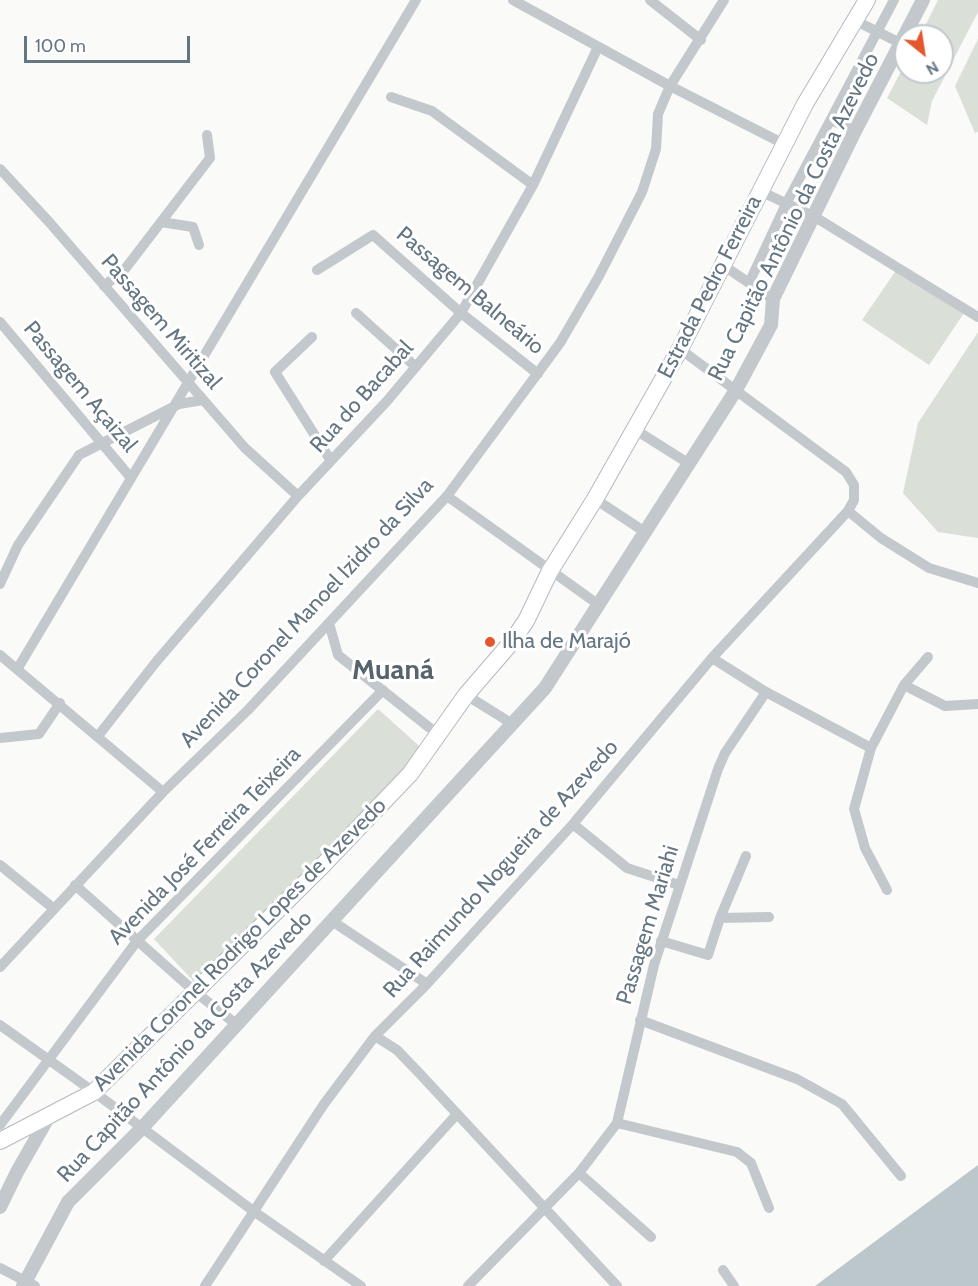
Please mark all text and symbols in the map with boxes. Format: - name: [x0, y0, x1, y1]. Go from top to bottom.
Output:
- scale bar: [27, 24, 194, 62]
- north arrow: [894, 24, 954, 84]
- text: 100 m: [35, 35, 86, 57]
- street label: Rua Capitão Antônio da Costa Azevedo: [703, 49, 885, 385]
- text: N: [923, 57, 942, 79]
- street label: Estrada Pedro Ferreira: [652, 191, 768, 383]
- street label: Passagem Balneário: [391, 221, 549, 361]
- street label: Passagem Miritizal: [95, 249, 227, 395]
- street label: Passagem Açaizal: [18, 316, 142, 458]
- street label: Rua do Bacabal: [305, 336, 419, 458]
- street label: Avenida Coronel Manoel Izidro da Silva: [175, 473, 439, 753]
- place label: Ilha de Marajó: [502, 629, 631, 655]
- marker: Ilha de Marajó: [483, 635, 497, 649]
- district label: Muaná: [352, 654, 434, 688]
- street label: Rua Raimundo Nogueira de Azevedo: [378, 734, 624, 1004]
- street label: Avenida José Ferreira Teixeira: [103, 742, 307, 950]
- street label: Avenida Coronel Rodrigo Lopes de Azevedo: [88, 793, 392, 1097]
- street label: Passagem Mariahi: [611, 842, 685, 1008]
- street label: Rua Capitão Antônio da Costa Azevedo: [52, 906, 318, 1188]

